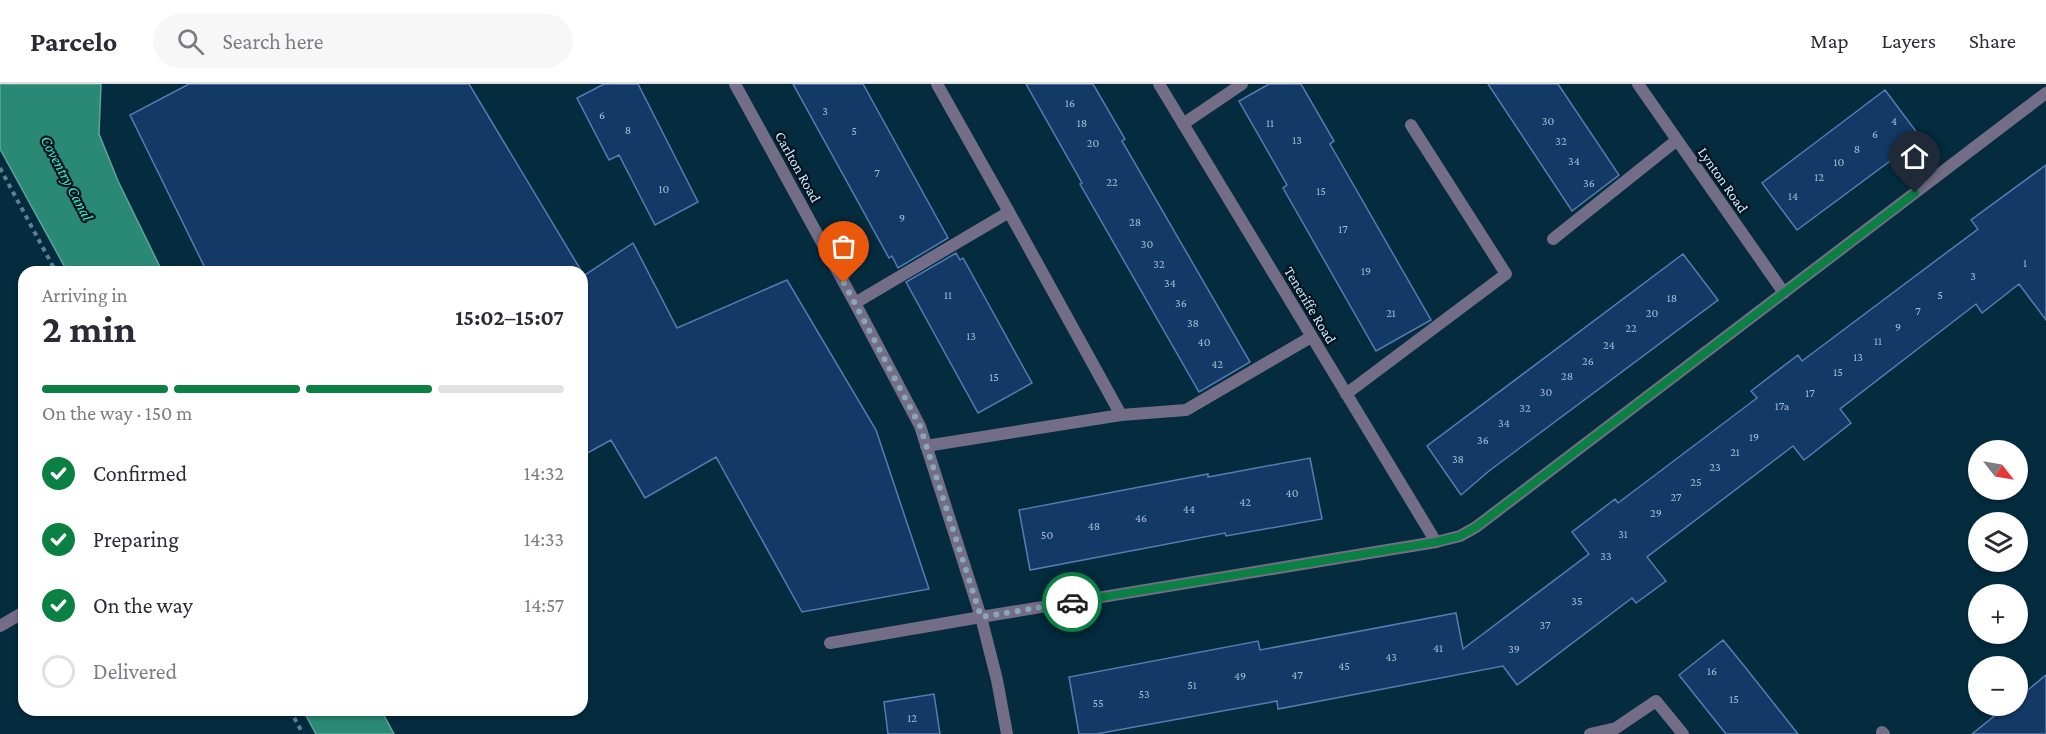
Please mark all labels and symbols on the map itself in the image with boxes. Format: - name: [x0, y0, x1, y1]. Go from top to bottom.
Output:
- house number: 16: [1065, 96, 1075, 110]
- house number: 3: [822, 104, 828, 118]
- house number: 6: [599, 108, 605, 122]
- house number: 30: [1542, 114, 1554, 128]
- house number: 4: [1891, 114, 1897, 128]
- house number: 18: [1077, 116, 1087, 130]
- house number: 11: [1266, 116, 1274, 130]
- house number: 8: [625, 123, 631, 137]
- house number: 5: [851, 124, 857, 138]
- house number: 6: [1872, 127, 1878, 141]
- street label: Carlton Road: [772, 129, 824, 205]
- pin: [1889, 131, 1940, 193]
- water label: Coventry Canal: [37, 133, 97, 225]
- house number: 13: [1292, 133, 1302, 147]
- house number: 32: [1555, 134, 1567, 148]
- house number: 20: [1087, 136, 1099, 150]
- house number: 8: [1854, 142, 1860, 156]
- street label: Lynton Road: [1694, 144, 1751, 216]
- house number: 34: [1568, 154, 1580, 168]
- house number: 10: [1834, 155, 1845, 169]
- house number: 7: [874, 166, 880, 180]
- house number: 12: [1814, 170, 1824, 184]
- house number: 22: [1106, 175, 1118, 189]
- house number: 36: [1583, 176, 1595, 190]
- house number: 10: [659, 182, 670, 196]
- house number: 15: [1316, 184, 1326, 198]
- house number: 14: [1788, 189, 1798, 203]
- house number: 9: [899, 211, 905, 225]
- house number: 28: [1129, 215, 1141, 229]
- pin: [818, 221, 869, 283]
- house number: 17: [1338, 222, 1348, 236]
- house number: 30: [1141, 237, 1153, 251]
- house number: 1: [2023, 256, 2027, 270]
- house number: 32: [1153, 257, 1165, 271]
- street label: Teneriffe Road: [1281, 264, 1339, 346]
- house number: 19: [1361, 264, 1371, 278]
- house number: 3: [1970, 269, 1976, 283]
- house number: 34: [1164, 276, 1176, 290]
- house number: 11: [944, 288, 952, 302]
- house number: 5: [1937, 288, 1943, 302]
- house number: 18: [1667, 291, 1677, 305]
- house number: 36: [1175, 296, 1187, 310]
- house number: 7: [1915, 304, 1921, 318]
- house number: 21: [1386, 306, 1396, 320]
- house number: 20: [1646, 306, 1658, 320]
- house number: 38: [1187, 316, 1199, 330]
- house number: 9: [1895, 320, 1901, 334]
- house number: 22: [1625, 321, 1637, 335]
- house number: 13: [966, 329, 976, 343]
- house number: 11: [1874, 334, 1882, 348]
- house number: 40: [1198, 335, 1211, 349]
- house number: 24: [1603, 338, 1615, 352]
- house number: 13: [1853, 350, 1863, 364]
- house number: 26: [1582, 354, 1594, 368]
- house number: 42: [1211, 357, 1223, 371]
- house number: 15: [1833, 365, 1843, 379]
- house number: 28: [1561, 369, 1573, 383]
- house number: 15: [989, 370, 999, 384]
- house number: 30: [1540, 385, 1552, 399]
- house number: 17: [1805, 386, 1815, 400]
- house number: 17a: [1775, 399, 1790, 413]
- house number: 32: [1519, 401, 1531, 415]
- house number: 34: [1498, 416, 1510, 430]
- house number: 19: [1749, 430, 1759, 444]
- house number: 36: [1477, 433, 1489, 447]
- north arrow: [1968, 440, 2028, 500]
- house number: 21: [1730, 445, 1740, 459]
- house number: 38: [1452, 452, 1464, 466]
- house number: 23: [1709, 460, 1721, 474]
- house number: 25: [1690, 475, 1702, 489]
- house number: 40: [1286, 486, 1299, 500]
- house number: 27: [1670, 490, 1682, 504]
- house number: 42: [1239, 495, 1251, 509]
- house number: 44: [1183, 502, 1195, 516]
- house number: 29: [1650, 506, 1662, 520]
- house number: 46: [1135, 511, 1147, 525]
- house number: 48: [1088, 519, 1100, 533]
- house number: 31: [1618, 527, 1628, 541]
- house number: 50: [1041, 528, 1053, 542]
- house number: 33: [1600, 549, 1612, 563]
- courier: [1042, 572, 1102, 632]
- house number: 35: [1571, 594, 1583, 608]
- house number: 37: [1539, 618, 1551, 632]
- house number: 41: [1433, 641, 1443, 655]
- house number: 39: [1508, 642, 1520, 656]
- house number: 43: [1385, 650, 1397, 664]
- house number: 45: [1338, 659, 1350, 673]
- house number: 16: [1707, 664, 1717, 678]
- house number: 47: [1291, 668, 1303, 682]
- house number: 49: [1234, 669, 1246, 683]
- house number: 51: [1187, 678, 1197, 692]
- house number: 53: [1138, 687, 1150, 701]
- house number: 15: [1729, 692, 1739, 706]
- house number: 55: [1092, 696, 1104, 710]
- house number: 12: [907, 711, 917, 725]

